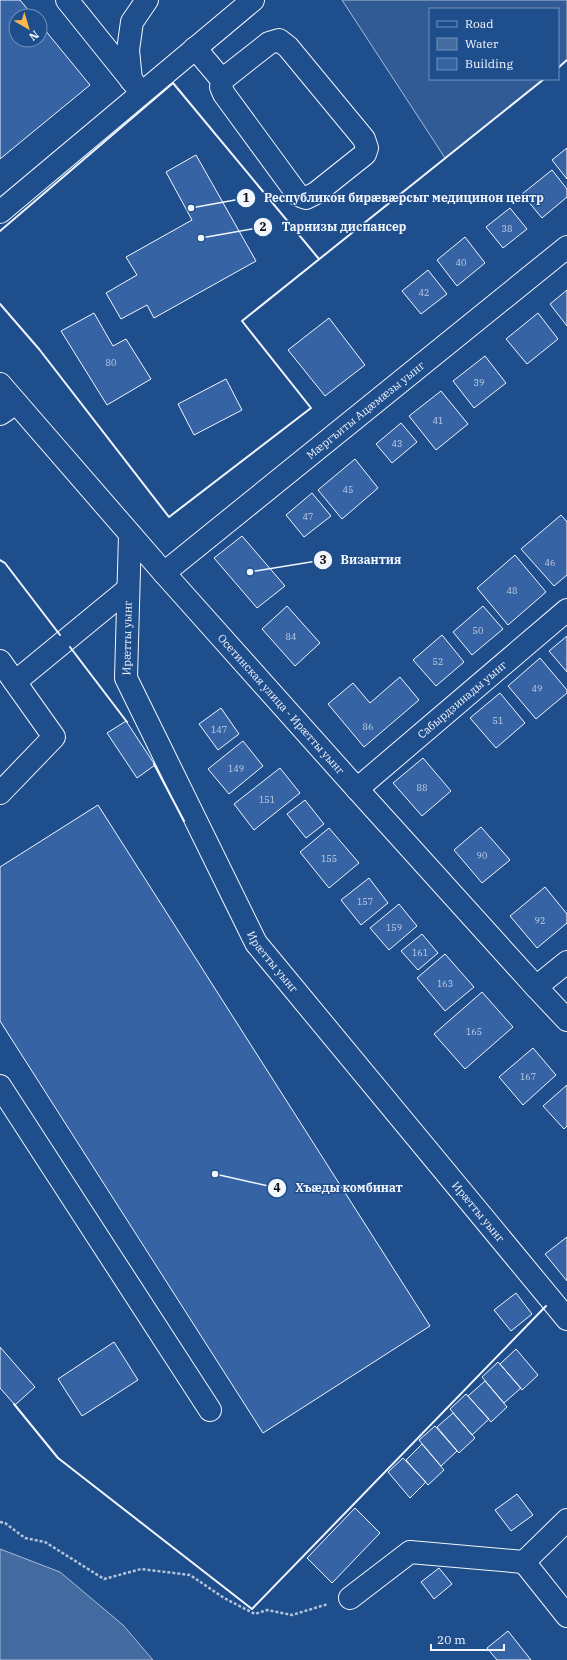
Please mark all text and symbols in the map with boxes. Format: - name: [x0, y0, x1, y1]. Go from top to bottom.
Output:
- north arrow: [8, 8, 48, 48]
- legend: [429, 8, 559, 80]
- text: Road: [465, 16, 494, 31]
- text: N: [26, 28, 42, 44]
- text: Water: [465, 36, 499, 51]
- text: Building: [465, 56, 513, 71]
- callout: Республикон бирæвæрсыг медицинон центр: [236, 186, 552, 210]
- text: 1: [242, 190, 250, 205]
- text: Республикон бирæвæрсыг медицинон центр: [264, 190, 544, 205]
- callout: Тарнизы диспансер: [253, 215, 414, 239]
- text: 2: [259, 219, 267, 234]
- text: Тарнизы диспансер: [282, 219, 407, 234]
- house number: 38: [502, 223, 512, 234]
- house number: 40: [456, 257, 466, 268]
- house number: 42: [419, 287, 429, 298]
- house number: 80: [106, 357, 116, 368]
- street label: Мӕргъиты Ацӕмӕзы уынг: [303, 358, 427, 462]
- house number: 39: [474, 377, 484, 388]
- house number: 41: [433, 415, 443, 426]
- house number: 43: [392, 438, 402, 449]
- house number: 45: [343, 484, 353, 495]
- house number: 47: [303, 511, 313, 522]
- callout: Византия: [313, 548, 410, 572]
- text: 3: [319, 552, 327, 567]
- text: Византия: [341, 552, 401, 567]
- house number: 46: [545, 557, 555, 568]
- house number: 48: [507, 585, 517, 596]
- street label: Ирæтты уынг: [119, 600, 135, 676]
- house number: 50: [473, 625, 483, 636]
- street label: Осетинская улица - Ирæтты уынг: [215, 631, 348, 777]
- house number: 84: [286, 631, 296, 642]
- house number: 52: [433, 656, 443, 667]
- street label: Сабырдзинады уынг: [415, 658, 510, 741]
- house number: 49: [532, 683, 542, 694]
- house number: 51: [493, 715, 503, 726]
- house number: 86: [363, 721, 373, 732]
- house number: 147: [211, 724, 227, 735]
- house number: 149: [228, 763, 244, 774]
- house number: 88: [417, 782, 427, 793]
- house number: 151: [259, 794, 275, 805]
- house number: 90: [477, 850, 487, 861]
- house number: 155: [321, 853, 337, 864]
- house number: 157: [357, 896, 373, 907]
- house number: 92: [535, 915, 545, 926]
- house number: 159: [386, 922, 402, 933]
- street label: Ирæтты уынг: [244, 929, 301, 995]
- house number: 161: [412, 947, 428, 958]
- house number: 163: [437, 978, 453, 989]
- house number: 165: [466, 1026, 482, 1037]
- house number: 167: [520, 1071, 536, 1082]
- callout: Хъæды комбинат: [267, 1176, 411, 1200]
- street label: Ирæтты уынг: [449, 1178, 508, 1245]
- text: 4: [273, 1180, 281, 1195]
- text: Хъæды комбинат: [295, 1180, 403, 1195]
- scale bar: [431, 1626, 504, 1652]
- text: 20 m: [437, 1632, 466, 1647]

